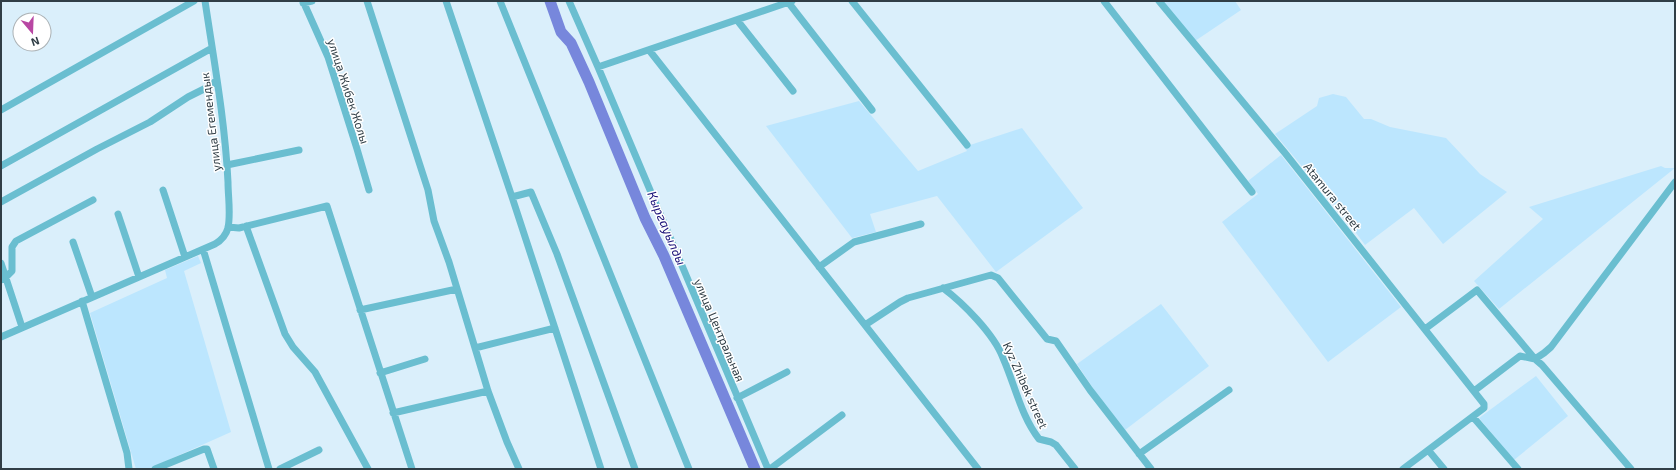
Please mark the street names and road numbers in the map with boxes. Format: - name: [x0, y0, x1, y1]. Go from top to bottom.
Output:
- street label: улица Жибек Жолы: [324, 37, 373, 146]
- street label: улица Егемендык: [197, 71, 224, 172]
- street label: Atamura street: [1302, 159, 1365, 233]
- street label: улица Центральная: [691, 276, 748, 384]
- street label: Kyz Zhibek street: [1001, 340, 1052, 431]

